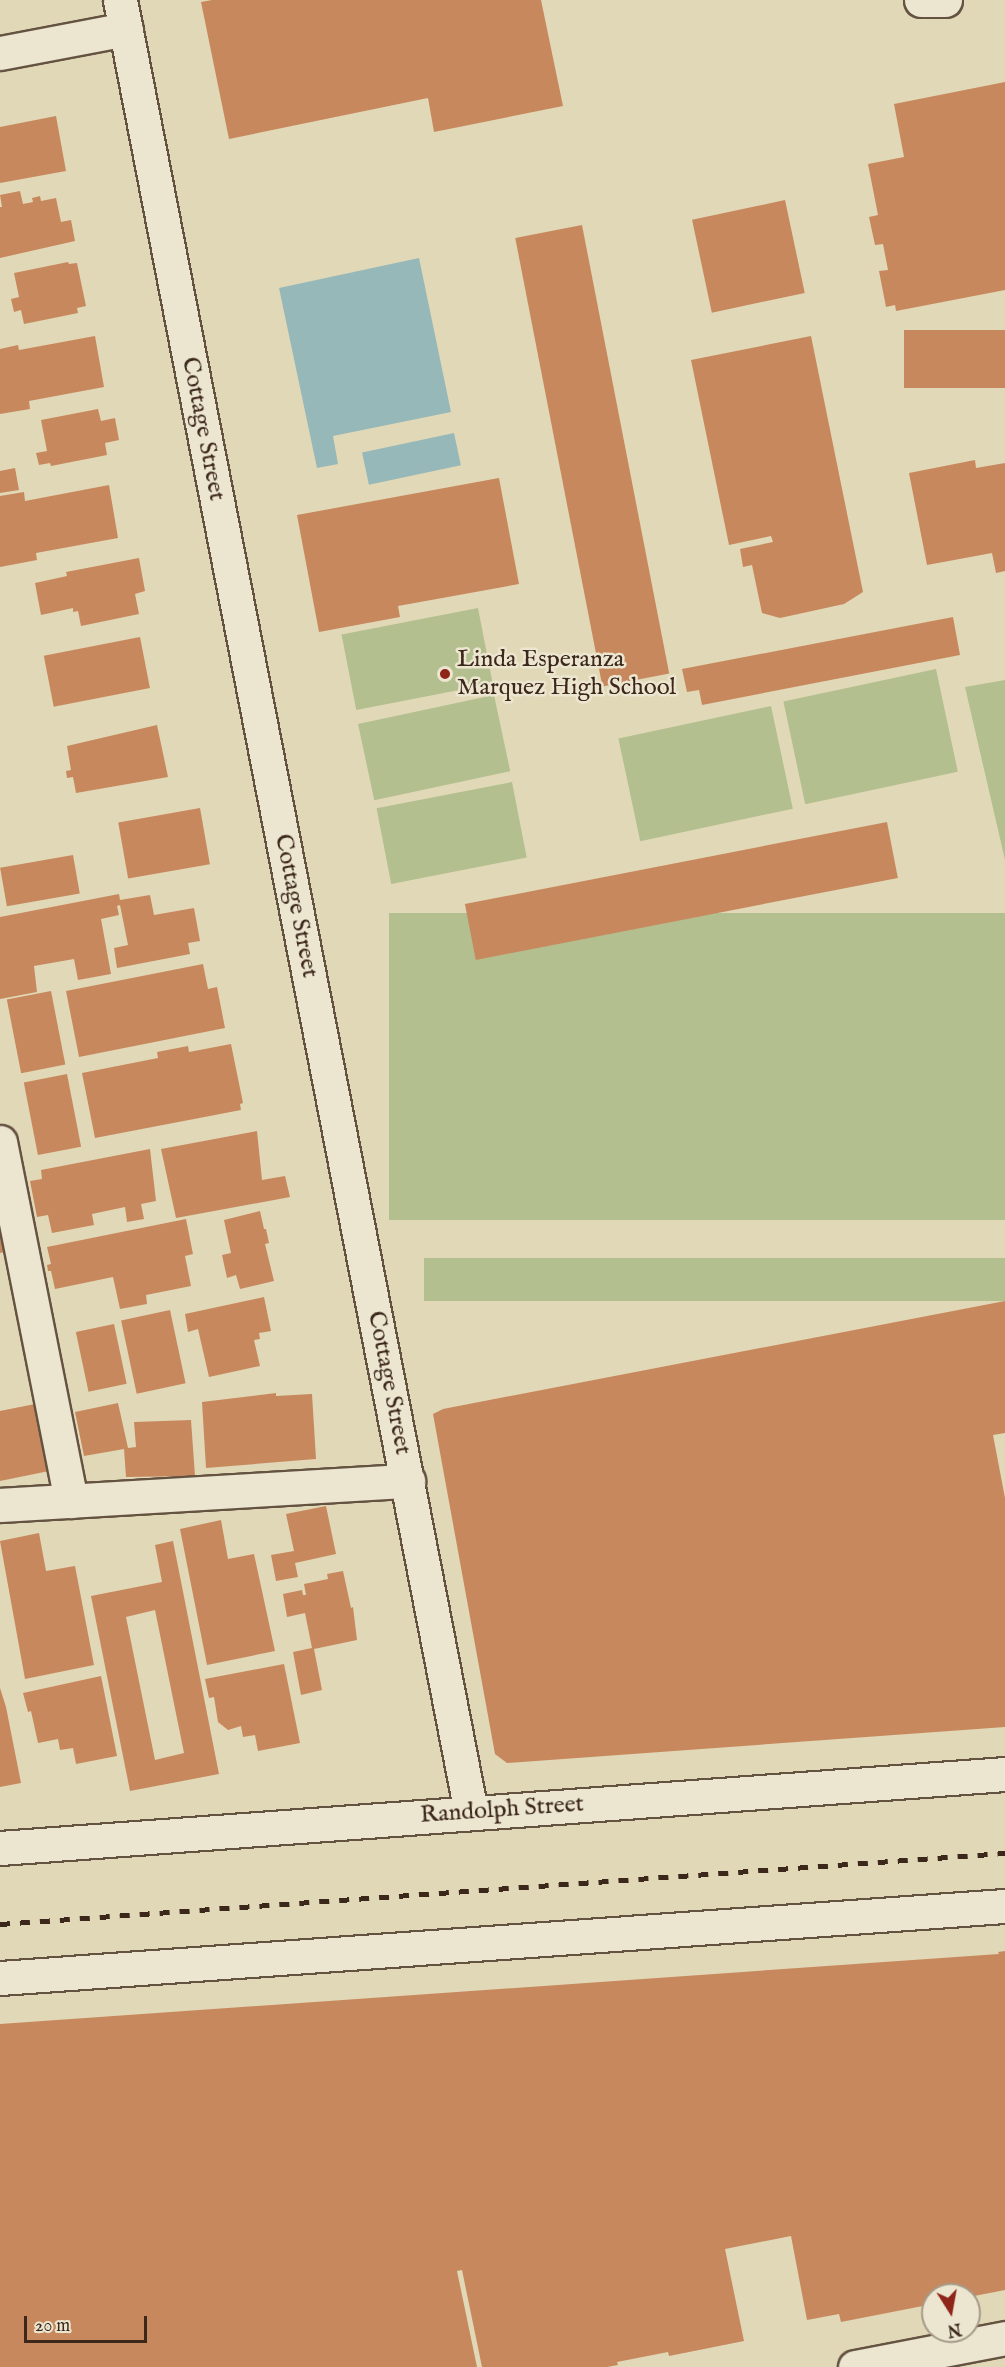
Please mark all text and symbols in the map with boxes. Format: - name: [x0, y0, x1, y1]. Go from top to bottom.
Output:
- street label: Cottage Street: [175, 355, 231, 503]
- place label: Linda Esperanza Marquez High School: [457, 646, 676, 702]
- marker: Linda Esperanza Marquez High School: [438, 667, 452, 681]
- street label: Cottage Street: [268, 832, 324, 980]
- street label: Cottage Street: [361, 1309, 417, 1457]
- street label: Randolph Street: [419, 1790, 585, 1830]
- north arrow: [921, 2283, 981, 2343]
- scale bar: [27, 2304, 150, 2342]
- text: 20 m: [35, 2315, 70, 2338]
- text: N: [945, 2318, 963, 2340]

